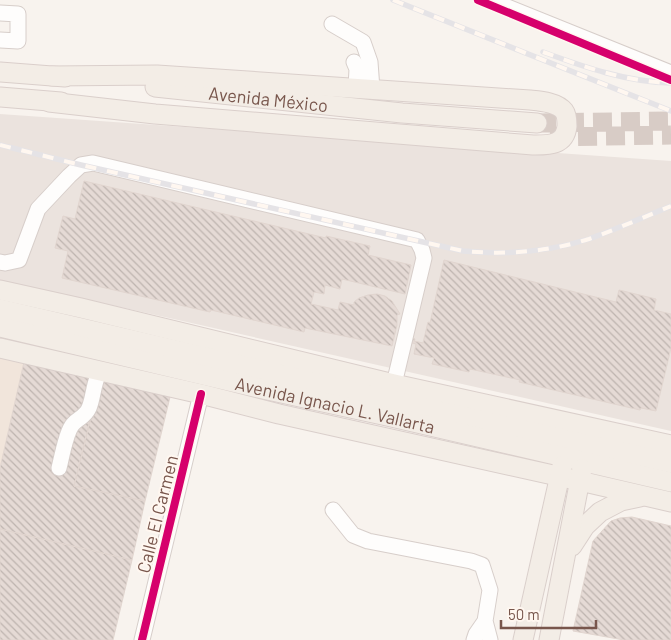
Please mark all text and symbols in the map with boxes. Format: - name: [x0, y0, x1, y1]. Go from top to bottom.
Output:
- street label: Avenida México: [208, 82, 329, 116]
- street label: Avenida Ignacio L. Vallarta: [233, 372, 437, 438]
- street label: Calle El Carmen: [132, 453, 182, 575]
- scale bar: [501, 598, 596, 630]
- text: 50 m: [508, 605, 540, 623]

